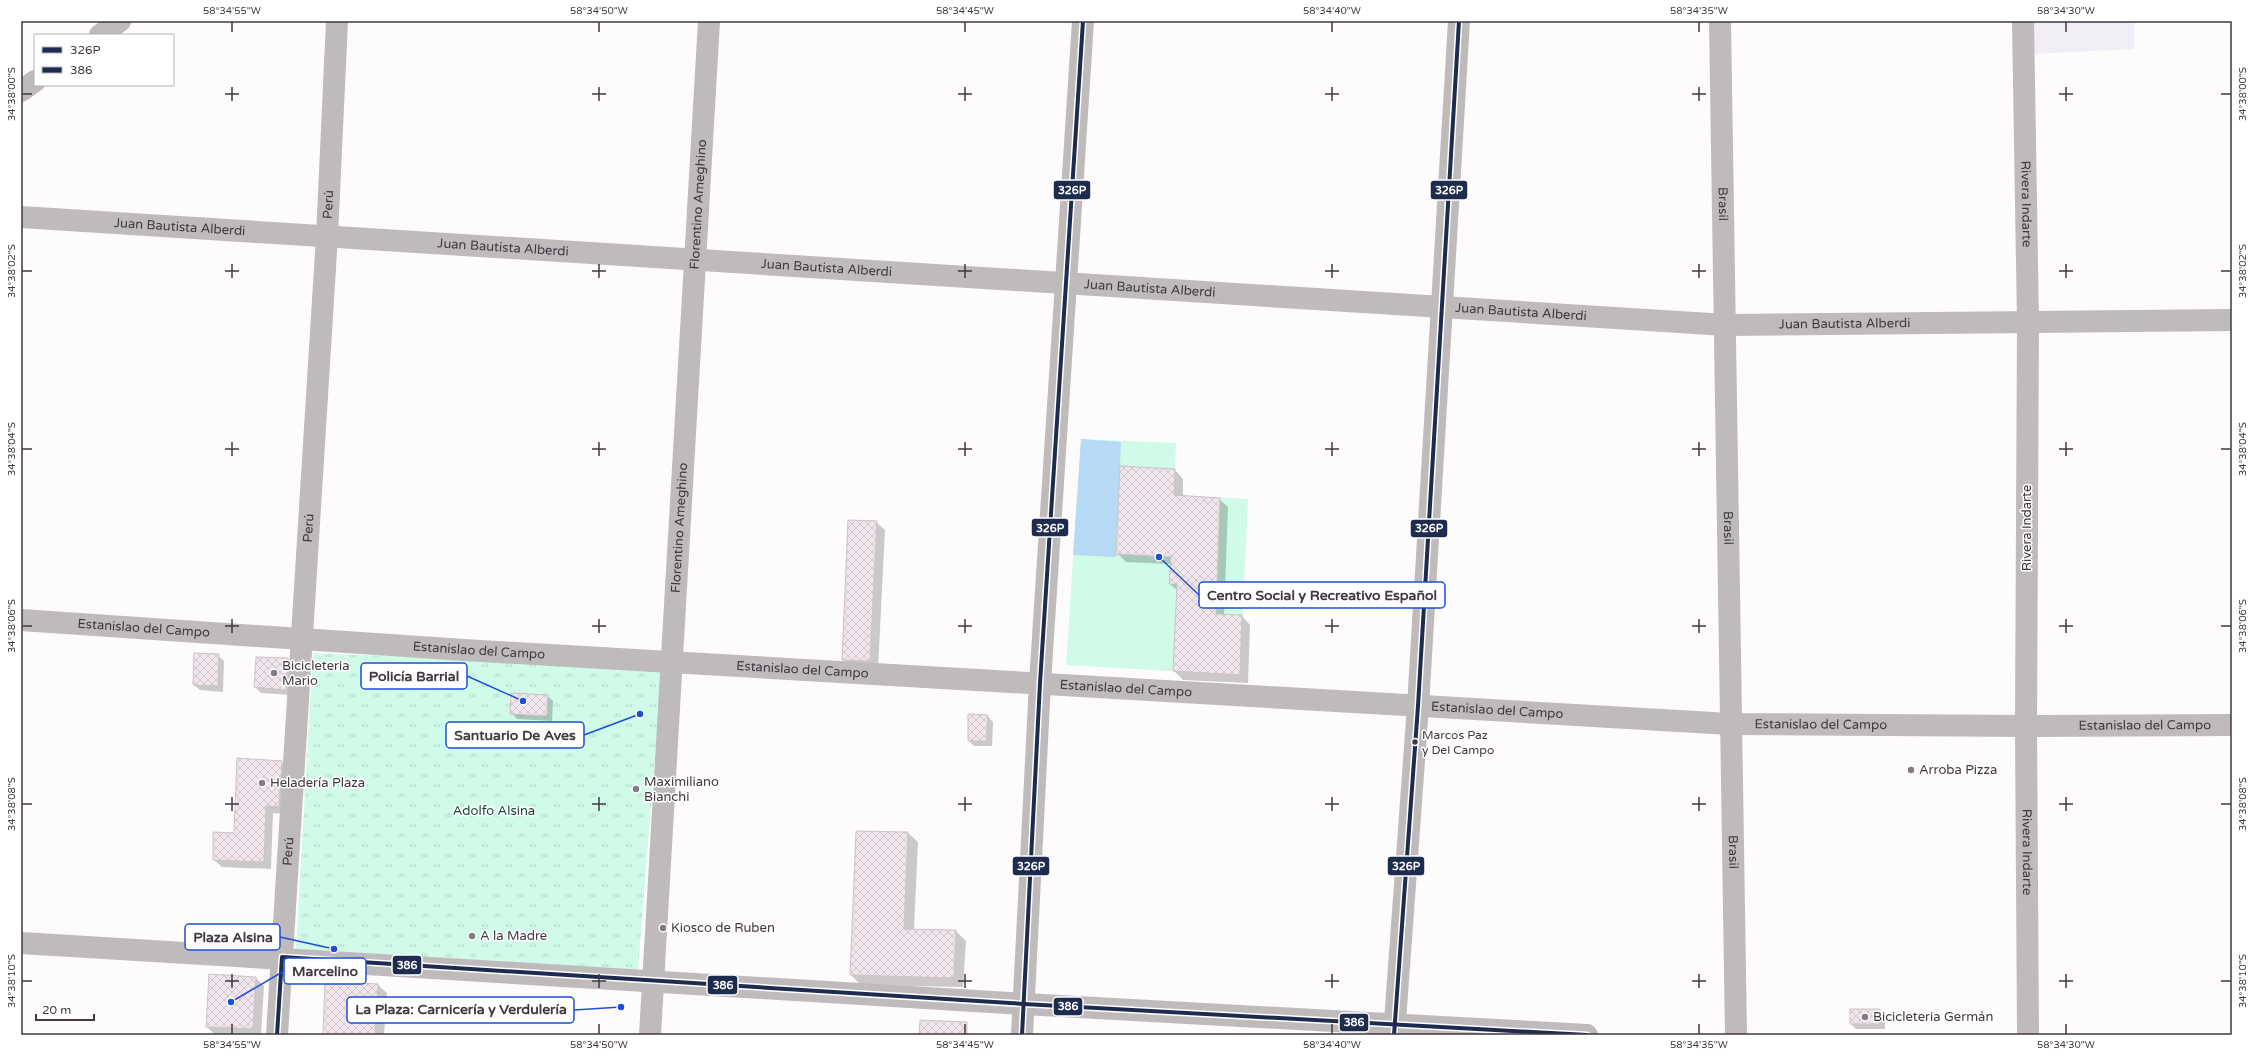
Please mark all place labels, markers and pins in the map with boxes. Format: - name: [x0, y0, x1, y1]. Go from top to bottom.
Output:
- callout: Centro Social y Recreativo Español: [1199, 582, 1445, 608]
- place label: Bicicleteria Mario: [282, 658, 350, 689]
- callout: Policía Barrial: [361, 663, 467, 689]
- marker: Bicicleteria Mario: [269, 668, 279, 678]
- callout: Santuario De Aves: [446, 722, 584, 748]
- place label: Marcos Paz y Del Campo: [1422, 728, 1494, 757]
- marker: Marcos Paz y Del Campo: [1410, 737, 1420, 747]
- place label: Arroba Pizza: [1919, 762, 1997, 778]
- marker: Arroba Pizza: [1906, 765, 1916, 775]
- place label: Maximiliano Bianchi: [644, 774, 719, 805]
- place label: Heladería Plaza: [270, 775, 365, 791]
- marker: Heladería Plaza: [257, 778, 267, 788]
- marker: Maximiliano Bianchi: [631, 784, 641, 794]
- place label: Kiosco de Ruben: [671, 920, 775, 936]
- marker: Kiosco de Ruben: [658, 923, 668, 933]
- callout: Plaza Alsina: [185, 924, 280, 950]
- place label: A la Madre: [480, 928, 547, 944]
- marker: A la Madre: [467, 931, 477, 941]
- callout: Marcelino: [284, 958, 366, 984]
- callout: La Plaza: Carnicería y Verdulería: [347, 997, 574, 1023]
- place label: Bicicleteria Germán: [1873, 1009, 1993, 1025]
- marker: Bicicleteria Germán: [1860, 1012, 1870, 1022]

